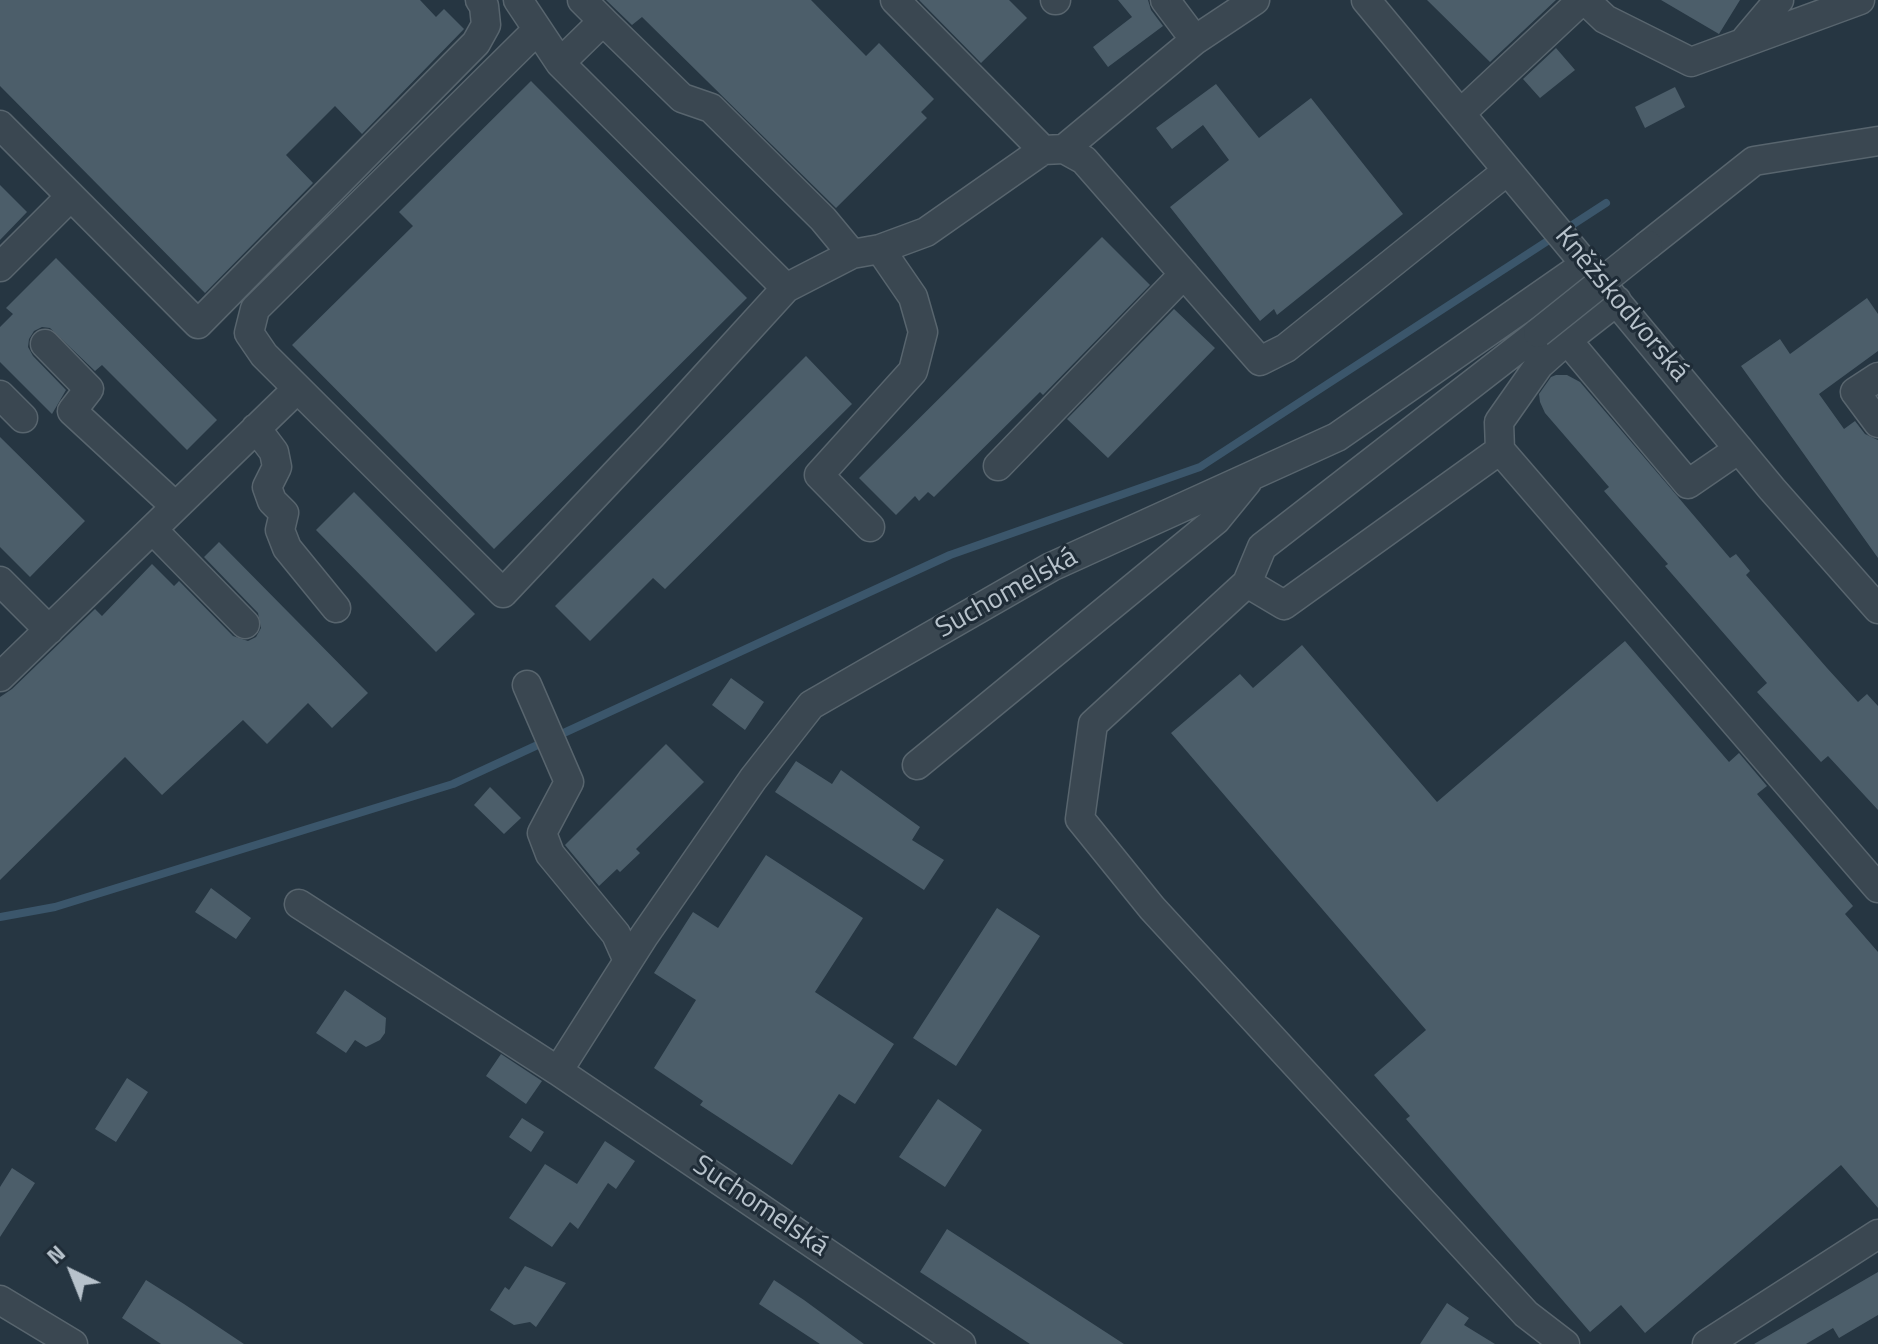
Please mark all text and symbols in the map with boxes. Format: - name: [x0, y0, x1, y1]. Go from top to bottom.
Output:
- street label: Kněžskodvorská: [1547, 221, 1695, 389]
- street label: Suchomelská: [930, 541, 1084, 647]
- street label: Suchomelská: [686, 1149, 834, 1265]
- north arrow: [32, 1232, 112, 1312]
- text: N: [38, 1237, 73, 1272]

